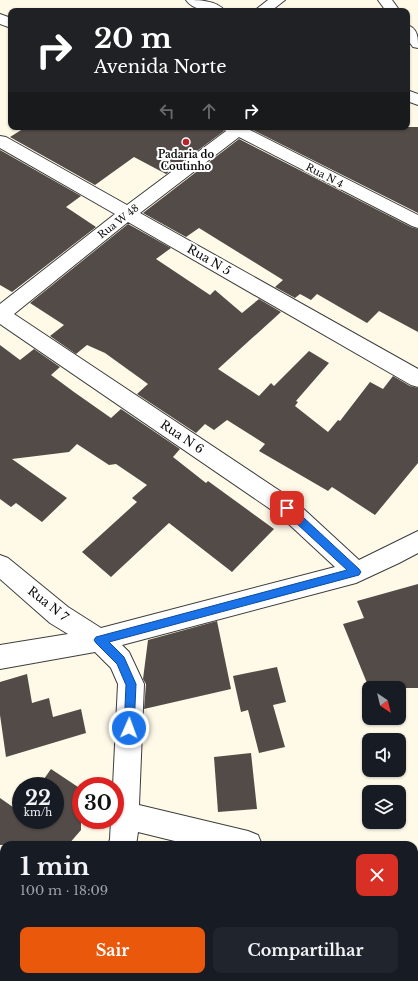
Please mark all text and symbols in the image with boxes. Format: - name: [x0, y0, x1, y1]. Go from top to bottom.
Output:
- text: 20 m: [94, 21, 172, 56]
- icon: right: [28, 24, 80, 76]
- text: Avenida Norte: [94, 56, 227, 78]
- icon: left: [156, 100, 178, 122]
- icon: ahead: [198, 100, 220, 122]
- icon: right: [240, 100, 262, 122]
- marker: Padaria do Coutinho: [181, 137, 191, 147]
- place label: Padaria do Coutinho: [158, 148, 214, 173]
- street label: Rua N 4: [304, 160, 346, 191]
- street label: Rua W 48: [95, 201, 141, 241]
- street label: Rua N 5: [184, 241, 234, 278]
- street label: Rua N 6: [158, 417, 207, 457]
- pin: [270, 491, 304, 525]
- icon: arrive: [276, 497, 298, 519]
- street label: Rua N 7: [25, 583, 73, 625]
- north arrow: [362, 681, 406, 725]
- map controls: [362, 681, 406, 829]
- position arrow: [108, 707, 150, 749]
- button: sound: [362, 733, 406, 777]
- speed limit sign: 30: [72, 777, 124, 829]
- button: layers: [362, 785, 406, 829]
- text: 22: [25, 786, 51, 810]
- text: km/h: [24, 806, 52, 819]
- text: 1 min: [20, 852, 90, 881]
- button: close: [356, 854, 398, 896]
- text: 100 m · 18:09: [20, 882, 108, 899]
- button: Sair: [20, 927, 205, 973]
- button: Compartilhar: [213, 927, 398, 973]

